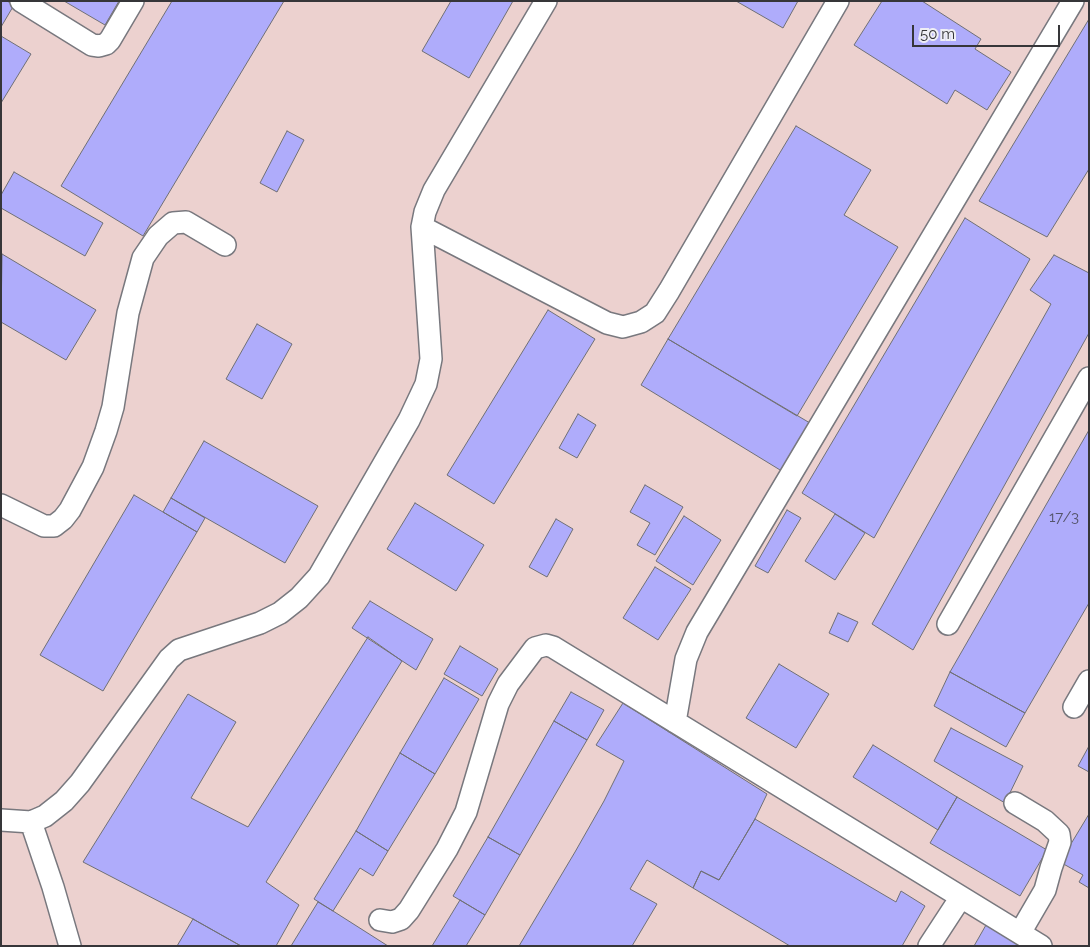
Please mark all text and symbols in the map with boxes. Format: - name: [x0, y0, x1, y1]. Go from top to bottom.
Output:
- scale bar: [915, 15, 1062, 47]
- text: 50 m: [920, 25, 955, 43]
- house number: 17/3: [1049, 508, 1079, 526]

